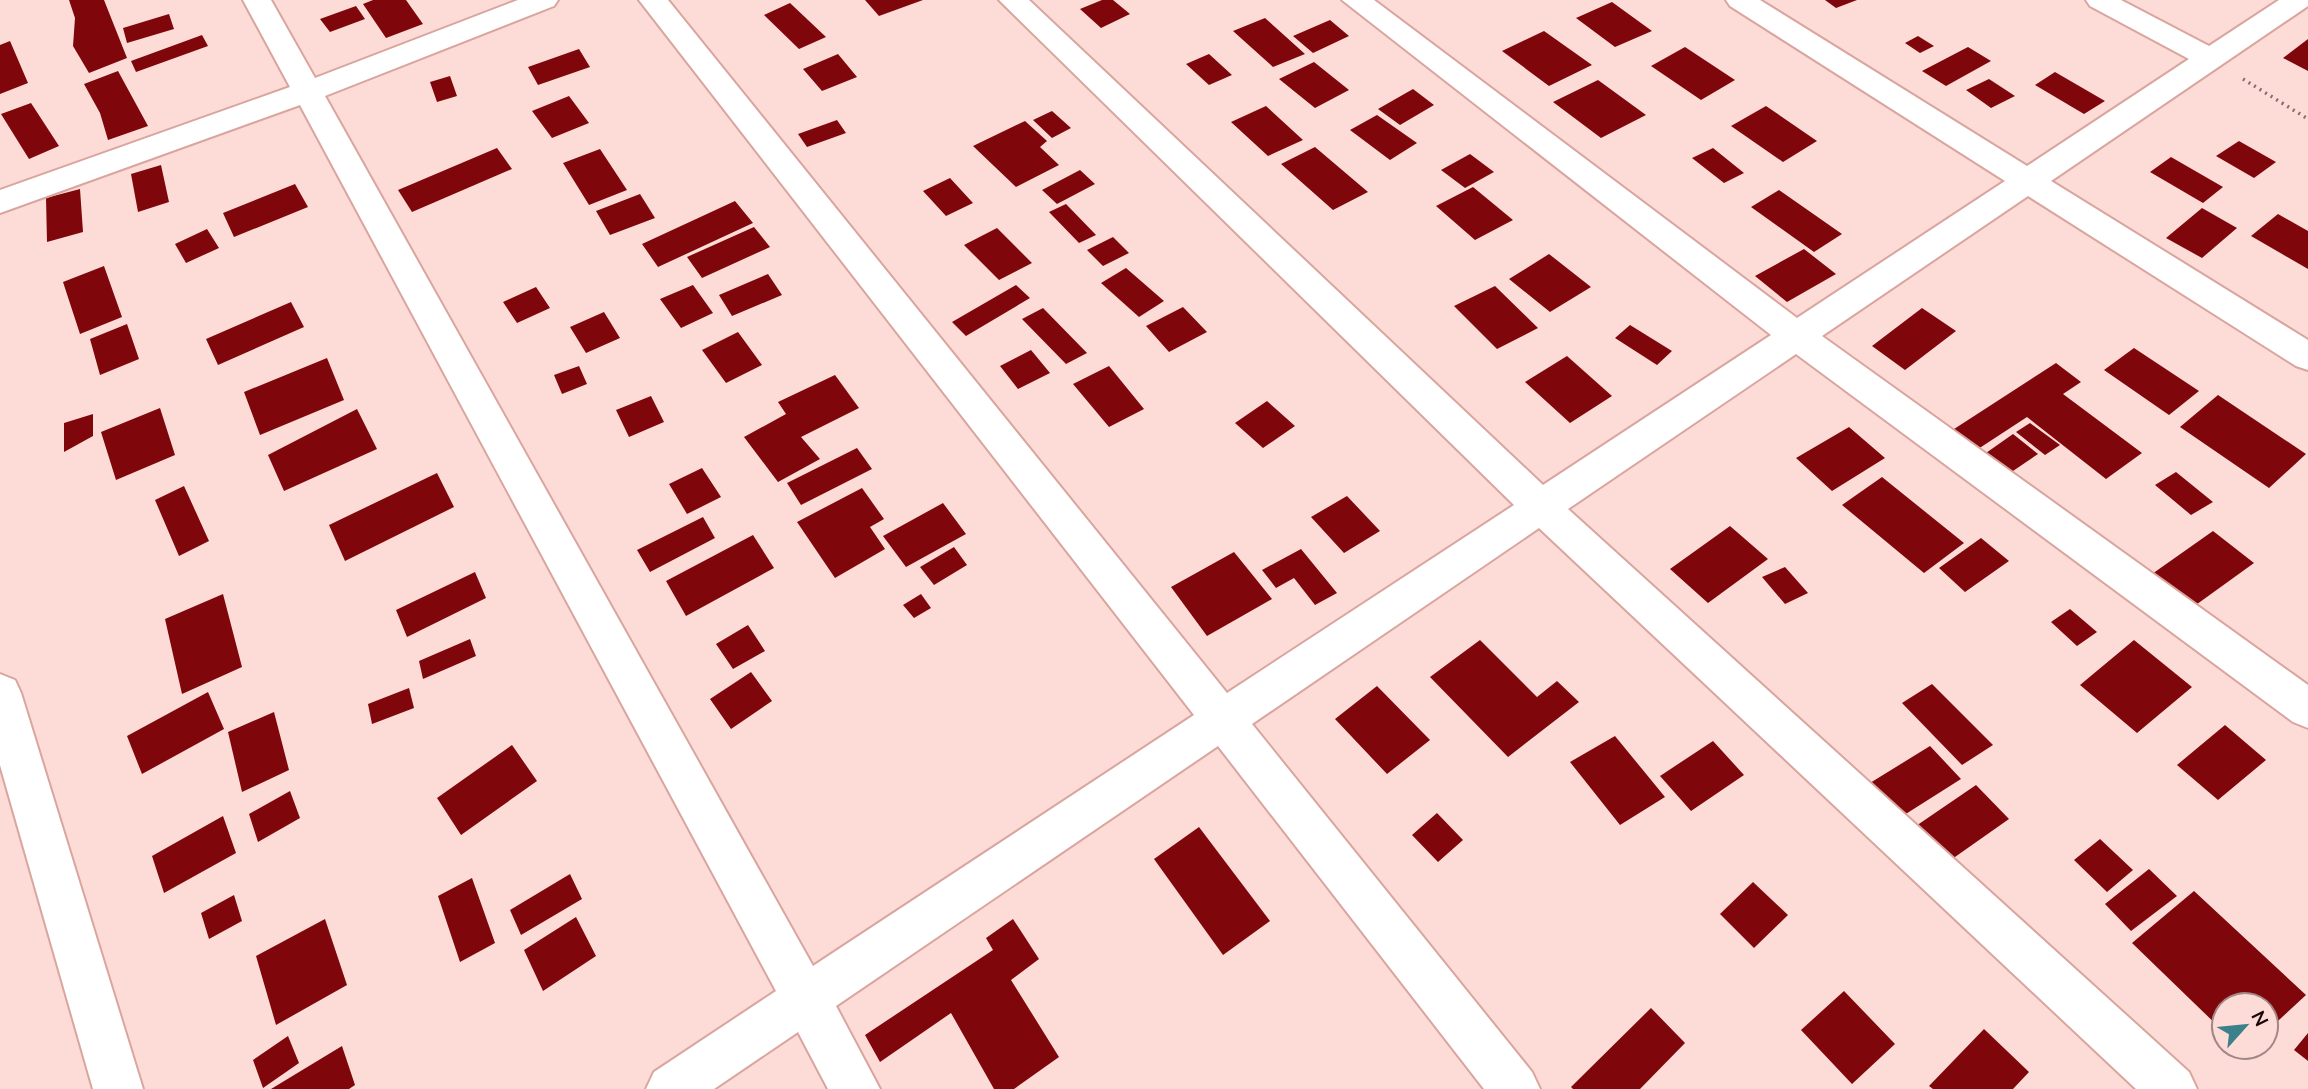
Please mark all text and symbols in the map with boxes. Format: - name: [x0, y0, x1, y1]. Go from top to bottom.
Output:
- north arrow: [2210, 991, 2280, 1061]
- text: N: [2244, 1006, 2274, 1031]

